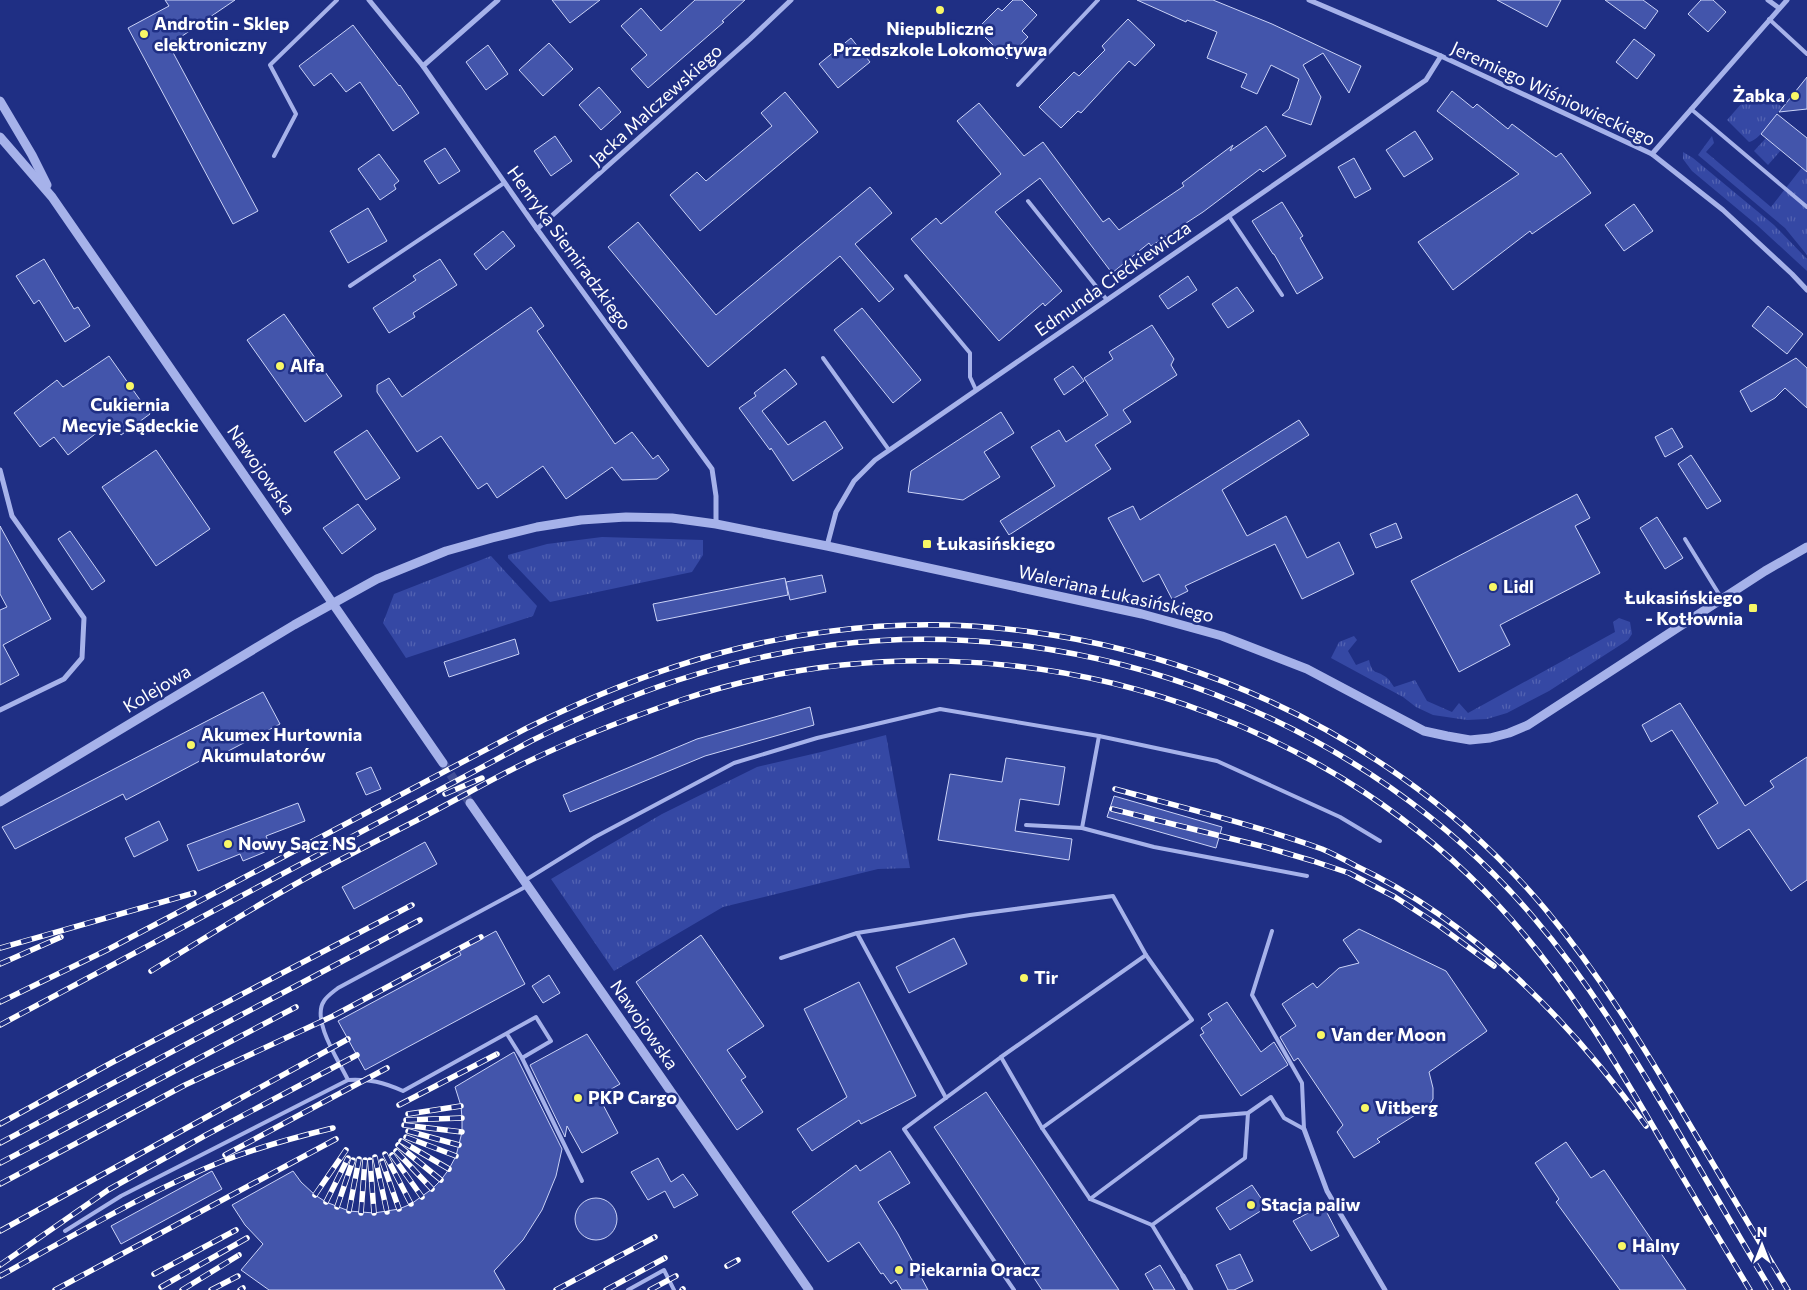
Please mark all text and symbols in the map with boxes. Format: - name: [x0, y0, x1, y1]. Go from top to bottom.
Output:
- marker: Niepubliczne Przedszkole Lokomotywa: [934, 4, 946, 16]
- place label: Androtin - Sklep elektroniczny: [154, 12, 290, 55]
- place label: Niepubliczne Przedszkole Lokomotywa: [833, 17, 1047, 60]
- marker: Androtin - Sklep elektroniczny: [138, 28, 150, 40]
- street label: Jeremiego Wiśniowieckiego: [1448, 36, 1659, 150]
- street label: Jacka Malczewskiego: [584, 39, 726, 170]
- place label: Żabka: [1733, 84, 1785, 106]
- marker: Żabka: [1789, 90, 1801, 102]
- street label: Henryka Siemiradzkiego: [503, 161, 637, 334]
- street label: Edmunda Ciećkiewicza: [1030, 216, 1195, 340]
- place label: Alfa: [290, 354, 325, 376]
- marker: Alfa: [274, 360, 286, 372]
- marker: Cukiernia Mecyje Sądeckie: [124, 380, 136, 392]
- place label: Cukiernia Mecyje Sądeckie: [61, 393, 199, 436]
- street label: Nawojowska: [223, 420, 301, 518]
- place label: Łukasińskiego: [936, 532, 1056, 554]
- marker: Łukasińskiego: [921, 538, 933, 550]
- street label: Waleriana Łukasińskiego: [1016, 560, 1216, 626]
- place label: Lidl: [1503, 575, 1534, 597]
- marker: Lidl: [1487, 581, 1499, 593]
- place label: Łukasińskiego - Kotłownia: [1624, 586, 1743, 629]
- marker: Łukasińskiego - Kotłownia: [1747, 602, 1759, 614]
- street label: Kolejowa: [119, 659, 194, 717]
- place label: Akumex Hurtownia Akumulatorów: [201, 723, 362, 766]
- marker: Akumex Hurtownia Akumulatorów: [185, 739, 197, 751]
- place label: Nowy Sącz NS: [238, 832, 356, 854]
- marker: Nowy Sącz NS: [222, 838, 234, 850]
- place label: Tir: [1034, 966, 1059, 988]
- marker: Tir: [1018, 972, 1030, 984]
- street label: Nawojowska: [606, 975, 684, 1073]
- place label: Van der Moon: [1331, 1023, 1446, 1045]
- marker: Van der Moon: [1315, 1029, 1327, 1041]
- place label: PKP Cargo: [588, 1086, 677, 1108]
- marker: PKP Cargo: [572, 1092, 584, 1104]
- place label: Vitberg: [1375, 1096, 1438, 1118]
- marker: Vitberg: [1359, 1102, 1371, 1114]
- place label: Stacja paliw: [1261, 1193, 1360, 1215]
- marker: Stacja paliw: [1245, 1199, 1257, 1211]
- north arrow: [1737, 1220, 1787, 1270]
- text: N: [1757, 1223, 1767, 1240]
- place label: Halny: [1632, 1234, 1680, 1256]
- marker: Halny: [1616, 1240, 1628, 1252]
- place label: Piekarnia Oracz: [909, 1258, 1040, 1280]
- marker: Piekarnia Oracz: [893, 1264, 905, 1276]

